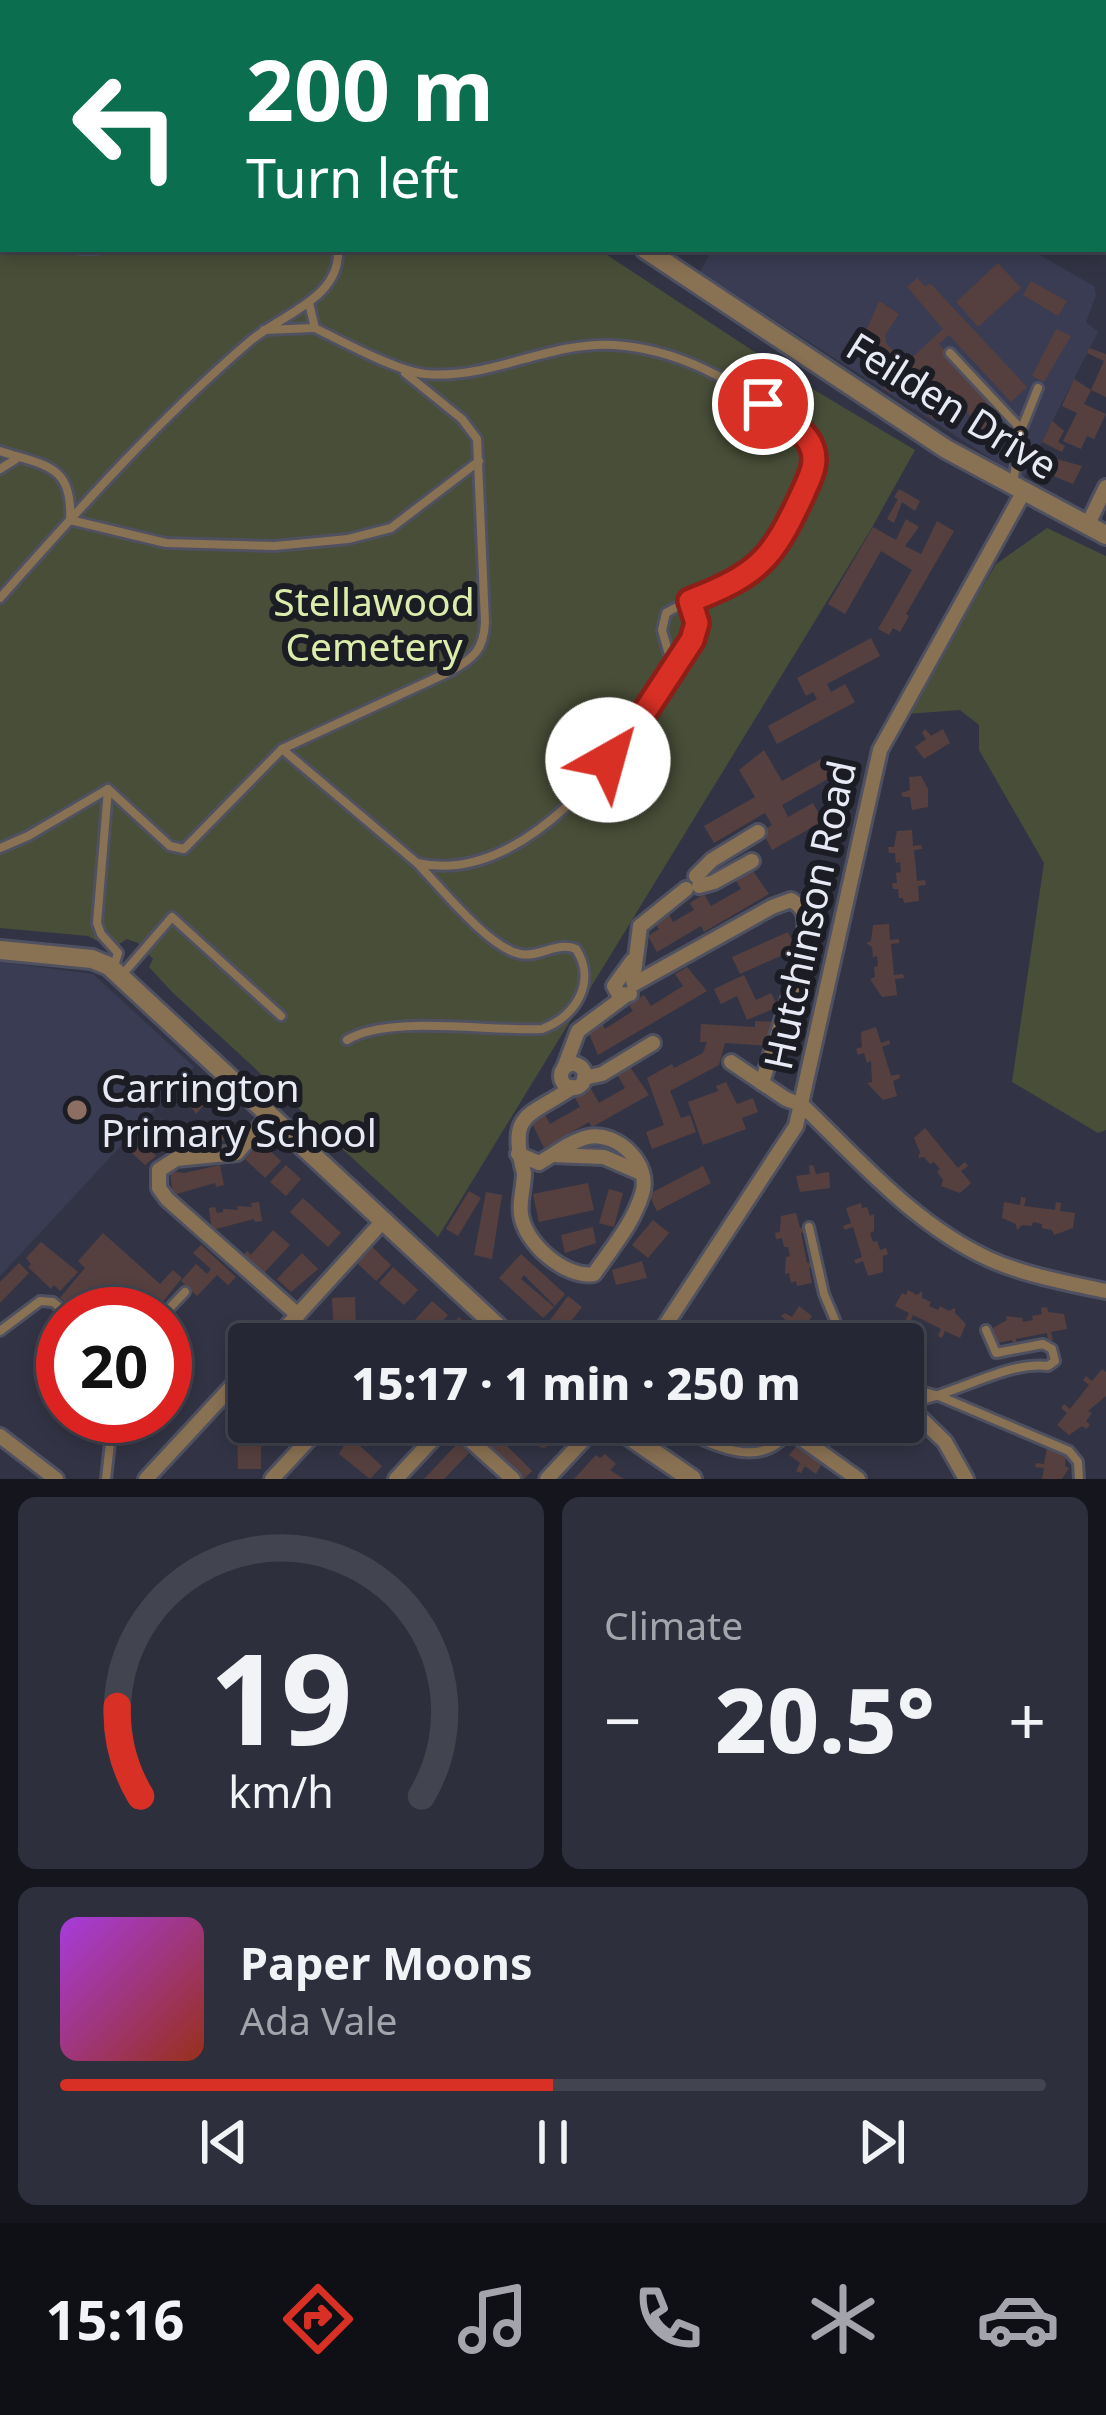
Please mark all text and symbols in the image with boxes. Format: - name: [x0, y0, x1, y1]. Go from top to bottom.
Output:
- text: 200 m: [246, 31, 494, 146]
- icon: left: [48, 48, 204, 204]
- text: Turn left: [246, 140, 459, 214]
- street label: Feilden Drive: [837, 319, 1068, 491]
- pin: [712, 353, 814, 455]
- icon: arrive: [730, 371, 796, 437]
- park label: Stellawood Cemetery: [273, 574, 475, 672]
- position arrow: [545, 697, 671, 823]
- street label: Hutchinson Road: [750, 755, 867, 1074]
- place label: Carrington Primary School: [101, 1060, 377, 1158]
- marker: Carrington Primary School: [64, 1097, 90, 1123]
- speed limit sign: 20: [36, 1287, 192, 1443]
- text: 15:17 · 1 min · 250 m: [351, 1352, 801, 1413]
- text: Climate: [604, 1598, 743, 1651]
- text: 19: [210, 1612, 352, 1782]
- text: 20.5°: [715, 1657, 935, 1779]
- text: −: [604, 1674, 642, 1764]
- text: +: [1008, 1674, 1046, 1764]
- text: km/h: [228, 1762, 334, 1821]
- text: Paper Moons: [240, 1932, 533, 1993]
- text: Ada Vale: [240, 1993, 397, 2046]
- icon: previous: [191, 2109, 257, 2175]
- icon: pause: [520, 2109, 586, 2175]
- icon: next: [849, 2109, 915, 2175]
- icon: directions: [276, 2277, 360, 2361]
- icon: music: [451, 2277, 535, 2361]
- icon: phone: [626, 2277, 710, 2361]
- icon: climate: [801, 2277, 885, 2361]
- icon: car: [976, 2277, 1060, 2361]
- text: 15:16: [46, 2282, 184, 2356]

